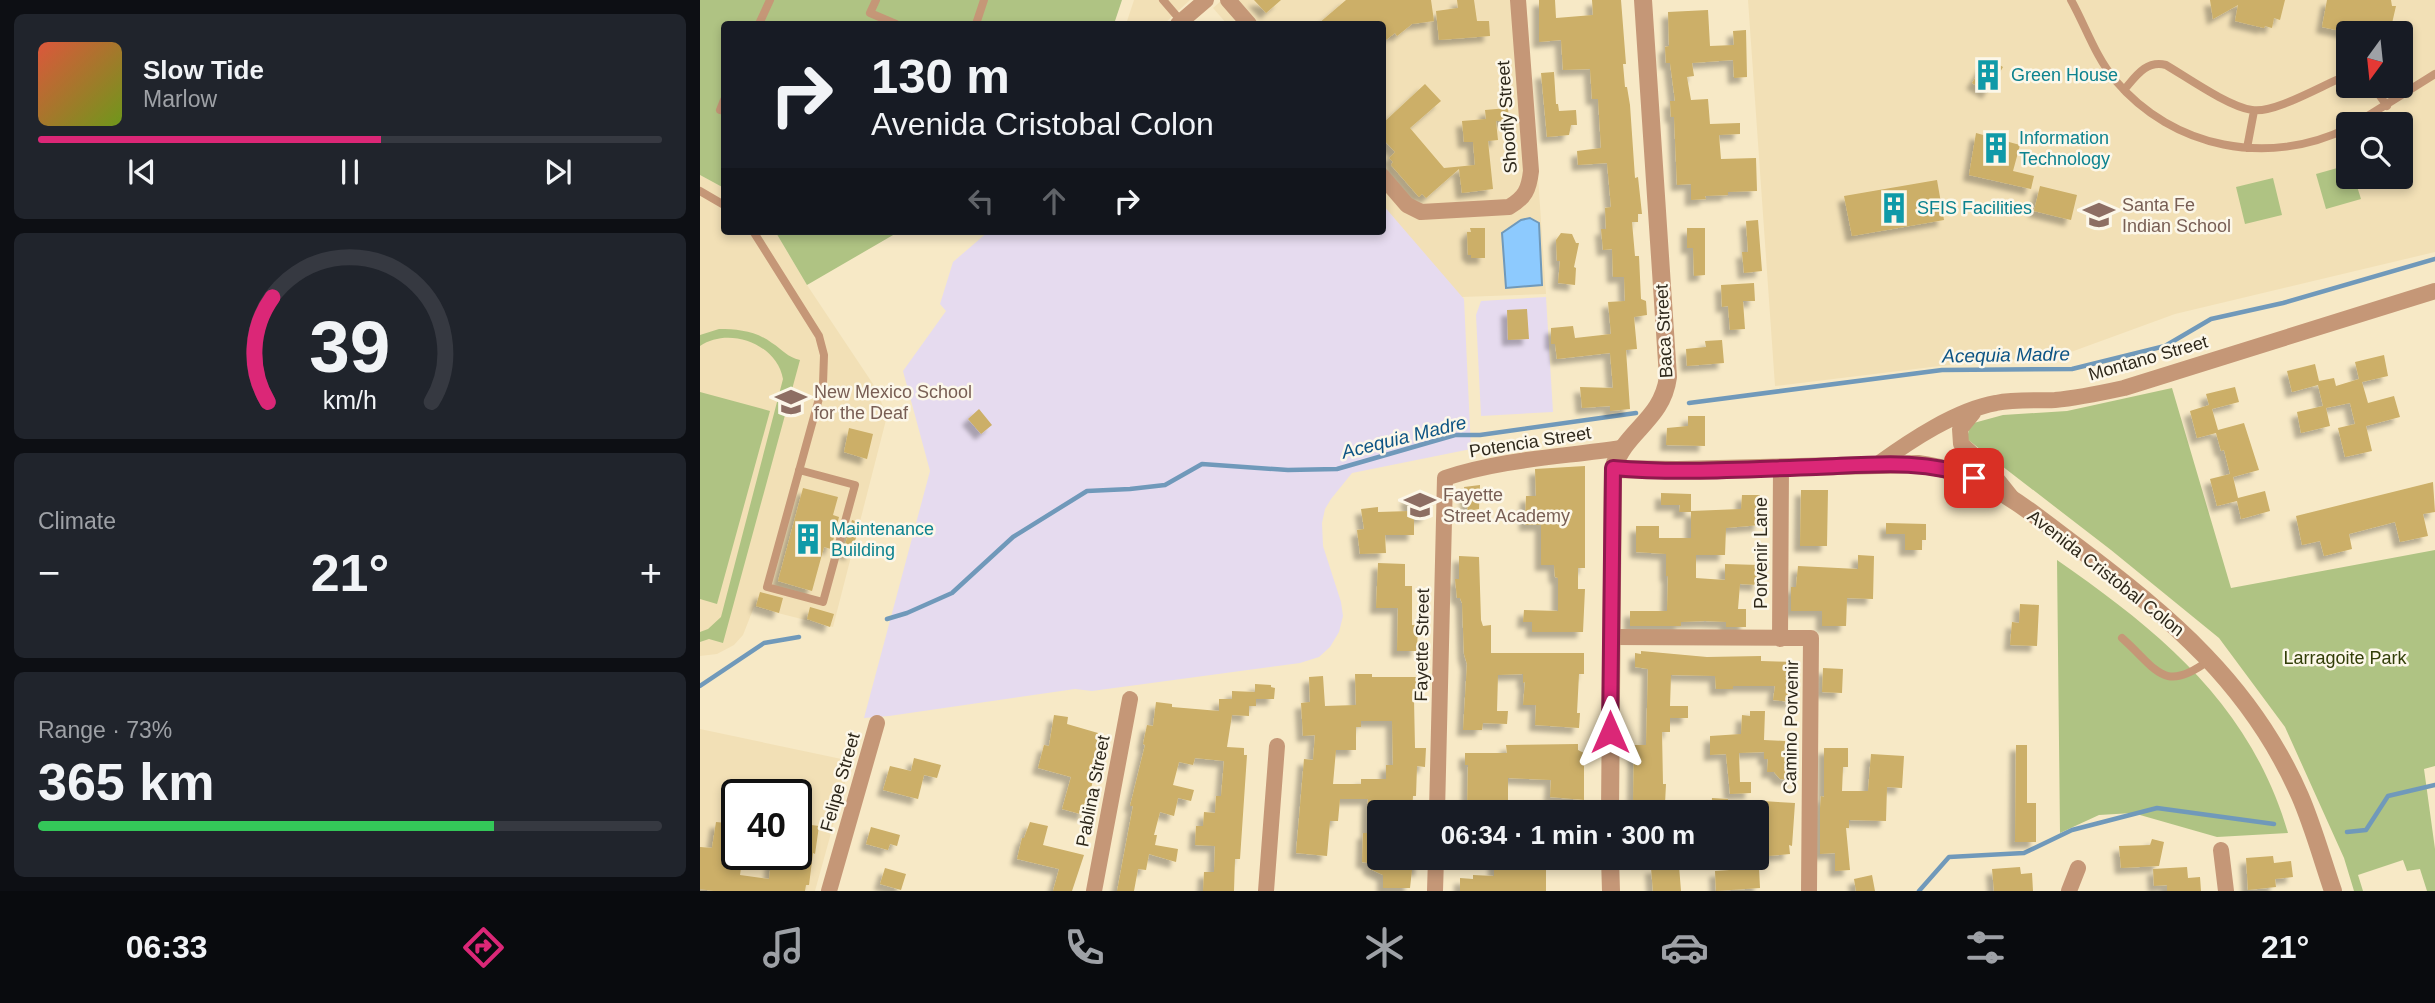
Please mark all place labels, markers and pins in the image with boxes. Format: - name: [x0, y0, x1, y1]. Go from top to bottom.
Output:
- building icon: Green House: [1971, 58, 2005, 92]
- place label: Green House: [2011, 65, 2118, 85]
- place label: Information Technology: [2019, 128, 2110, 169]
- building icon: Information Technology: [1979, 131, 2013, 165]
- building icon: SFIS Facilities: [1877, 191, 1911, 225]
- place label: Santa Fe Indian School: [2122, 195, 2231, 236]
- place label: SFIS Facilities: [1917, 198, 2032, 218]
- school or university icon: Santa Fe Indian School: [2082, 198, 2116, 232]
- place label: New Mexico School for the Deaf: [814, 382, 972, 423]
- school or university icon: New Mexico School for the Deaf: [774, 385, 808, 419]
- pin: [1944, 448, 2004, 508]
- place label: Fayette Street Academy: [1443, 485, 1570, 526]
- school or university icon: Fayette Street Academy: [1403, 488, 1437, 522]
- place label: Maintenance Building: [831, 519, 934, 560]
- building icon: Maintenance Building: [791, 522, 825, 556]

